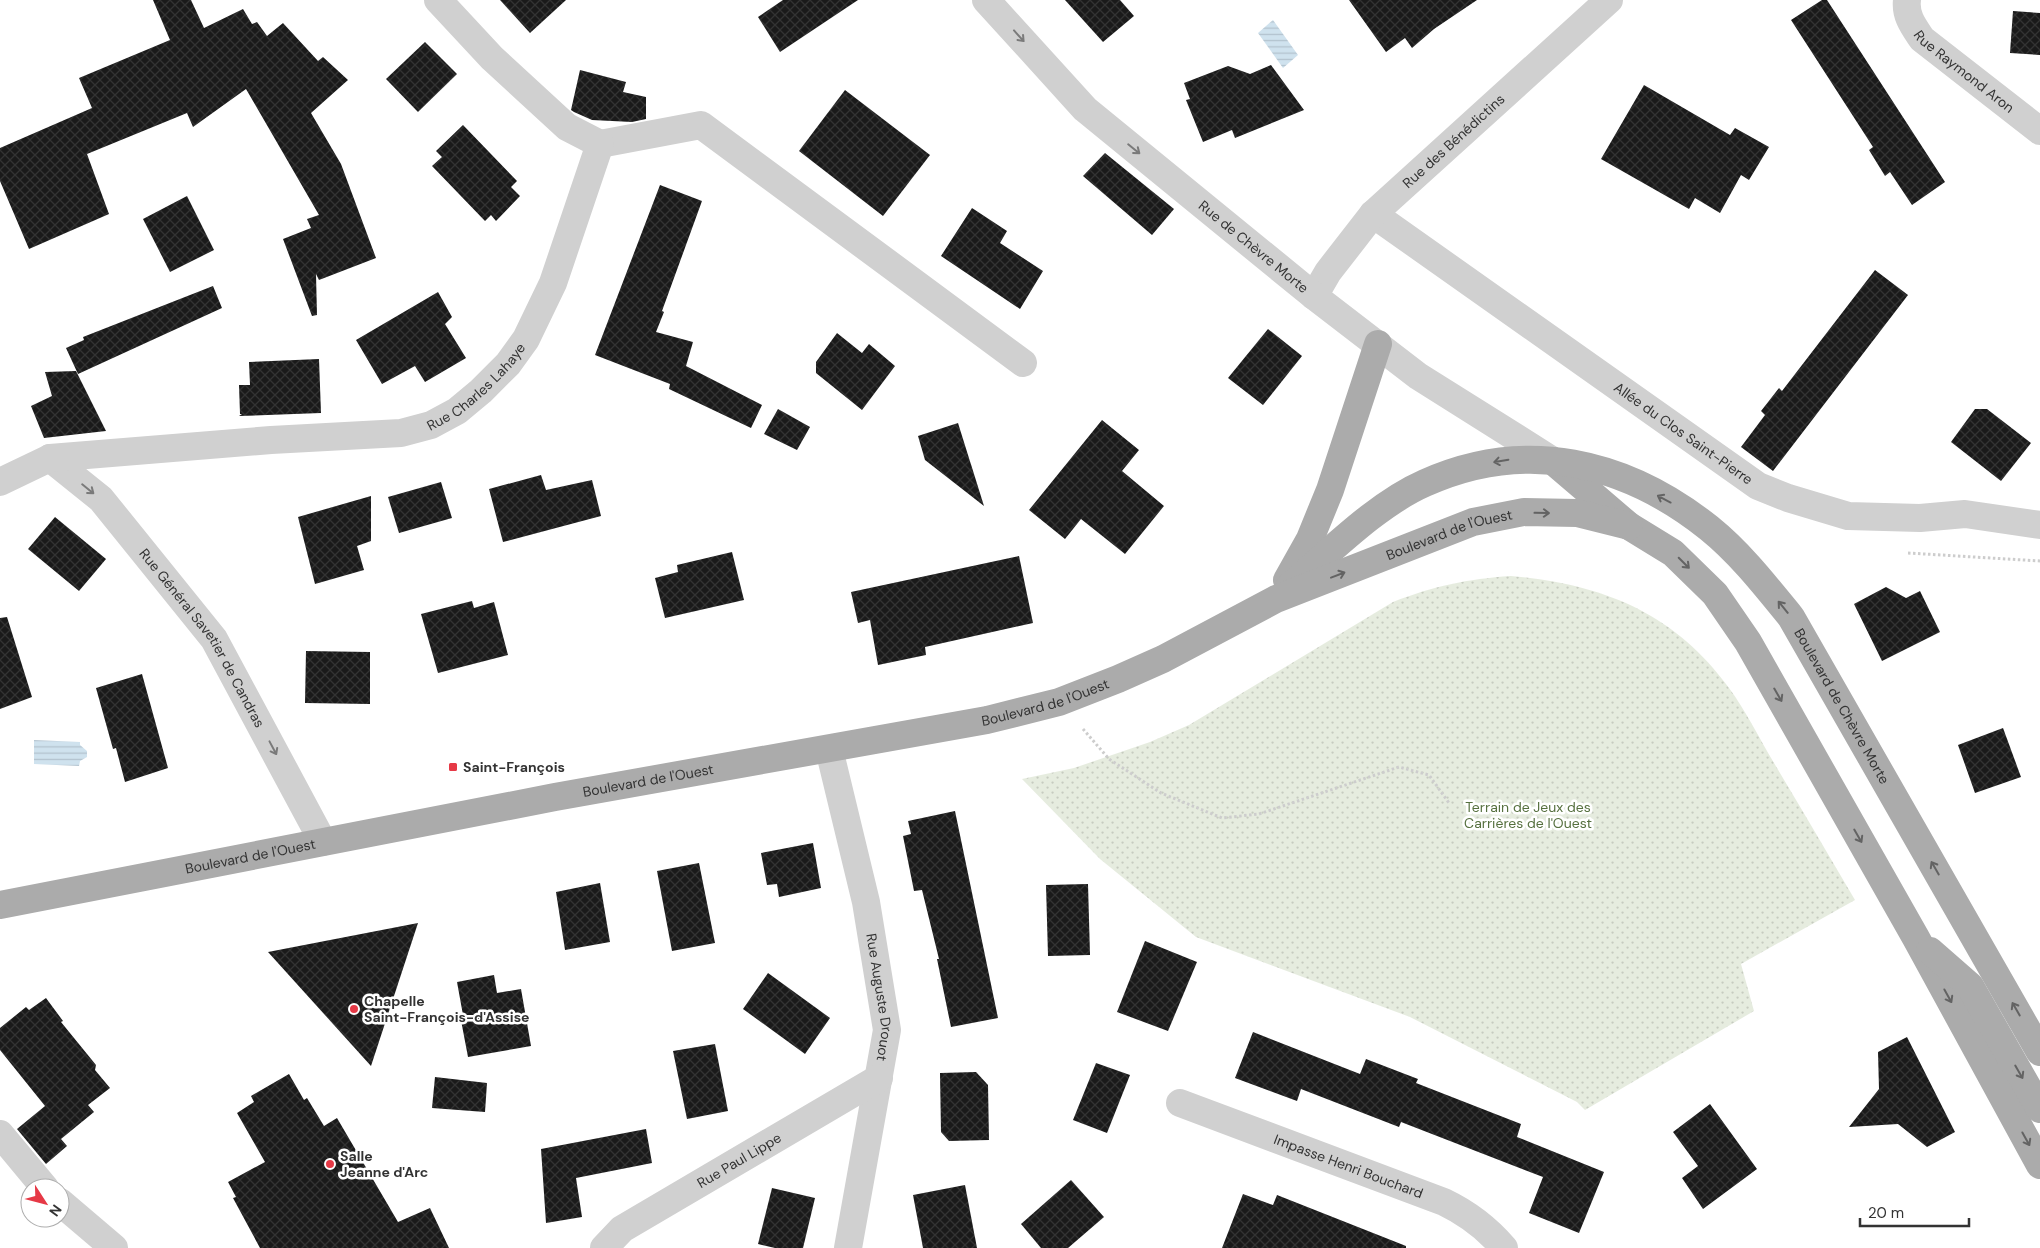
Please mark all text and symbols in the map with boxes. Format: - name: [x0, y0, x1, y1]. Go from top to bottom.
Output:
- street label: Rue Raymond Aron: [1910, 27, 2018, 117]
- one-way arrow: [1012, 29, 1024, 42]
- street label: Rue des Bénédictins: [1399, 90, 1508, 192]
- one-way arrow: [1128, 144, 1141, 155]
- street label: Rue de Chèvre Morte: [1195, 196, 1312, 297]
- street label: Rue Charles Lahaye: [424, 339, 529, 435]
- street label: Allée du Clos Saint-Pierre: [1610, 378, 1756, 488]
- one-way arrow: [1494, 456, 1510, 466]
- one-way arrow: [81, 483, 94, 494]
- one-way arrow: [1656, 494, 1671, 504]
- street label: Boulevard de l'Ouest: [1383, 506, 1514, 564]
- one-way arrow: [1534, 508, 1550, 517]
- street label: Rue Général Savetier de Candras: [135, 545, 269, 731]
- one-way arrow: [1677, 557, 1689, 569]
- one-way arrow: [1330, 570, 1345, 579]
- one-way arrow: [1778, 601, 1789, 614]
- street label: Boulevard de Chèvre Morte: [1790, 625, 1894, 787]
- street label: Boulevard de l'Ouest: [980, 674, 1112, 730]
- one-way arrow: [1773, 687, 1783, 701]
- one-way arrow: [268, 740, 278, 755]
- place label: Saint-François: [463, 758, 565, 776]
- street label: Boulevard de l'Ouest: [581, 760, 715, 801]
- marker: Saint-François: [447, 761, 459, 773]
- park label: Terrain de Jeux des Carrières de l'Ouest: [1464, 798, 1592, 832]
- one-way arrow: [1854, 828, 1864, 843]
- street label: Boulevard de l'Ouest: [184, 835, 317, 878]
- one-way arrow: [1930, 861, 1940, 876]
- street label: Rue Auguste Drouot: [862, 932, 896, 1063]
- one-way arrow: [1944, 988, 1953, 1003]
- place label: Chapelle Saint-François-d'Assise: [364, 992, 530, 1026]
- marker: Chapelle Saint-François-d'Assise: [348, 1003, 360, 1015]
- one-way arrow: [2010, 1003, 2020, 1017]
- one-way arrow: [2015, 1064, 2025, 1079]
- street label: Rue Paul Lippe: [694, 1128, 785, 1192]
- street label: Impasse Henri Bouchard: [1271, 1130, 1426, 1202]
- one-way arrow: [2021, 1131, 2031, 1146]
- place label: Salle Jeanne d'Arc: [340, 1147, 428, 1181]
- marker: Salle Jeanne d'Arc: [324, 1158, 336, 1170]
- north arrow: [20, 1178, 70, 1228]
- scale bar: [1860, 1196, 1969, 1228]
- text: N: [45, 1201, 66, 1220]
- text: 20 m: [1868, 1203, 1904, 1223]

